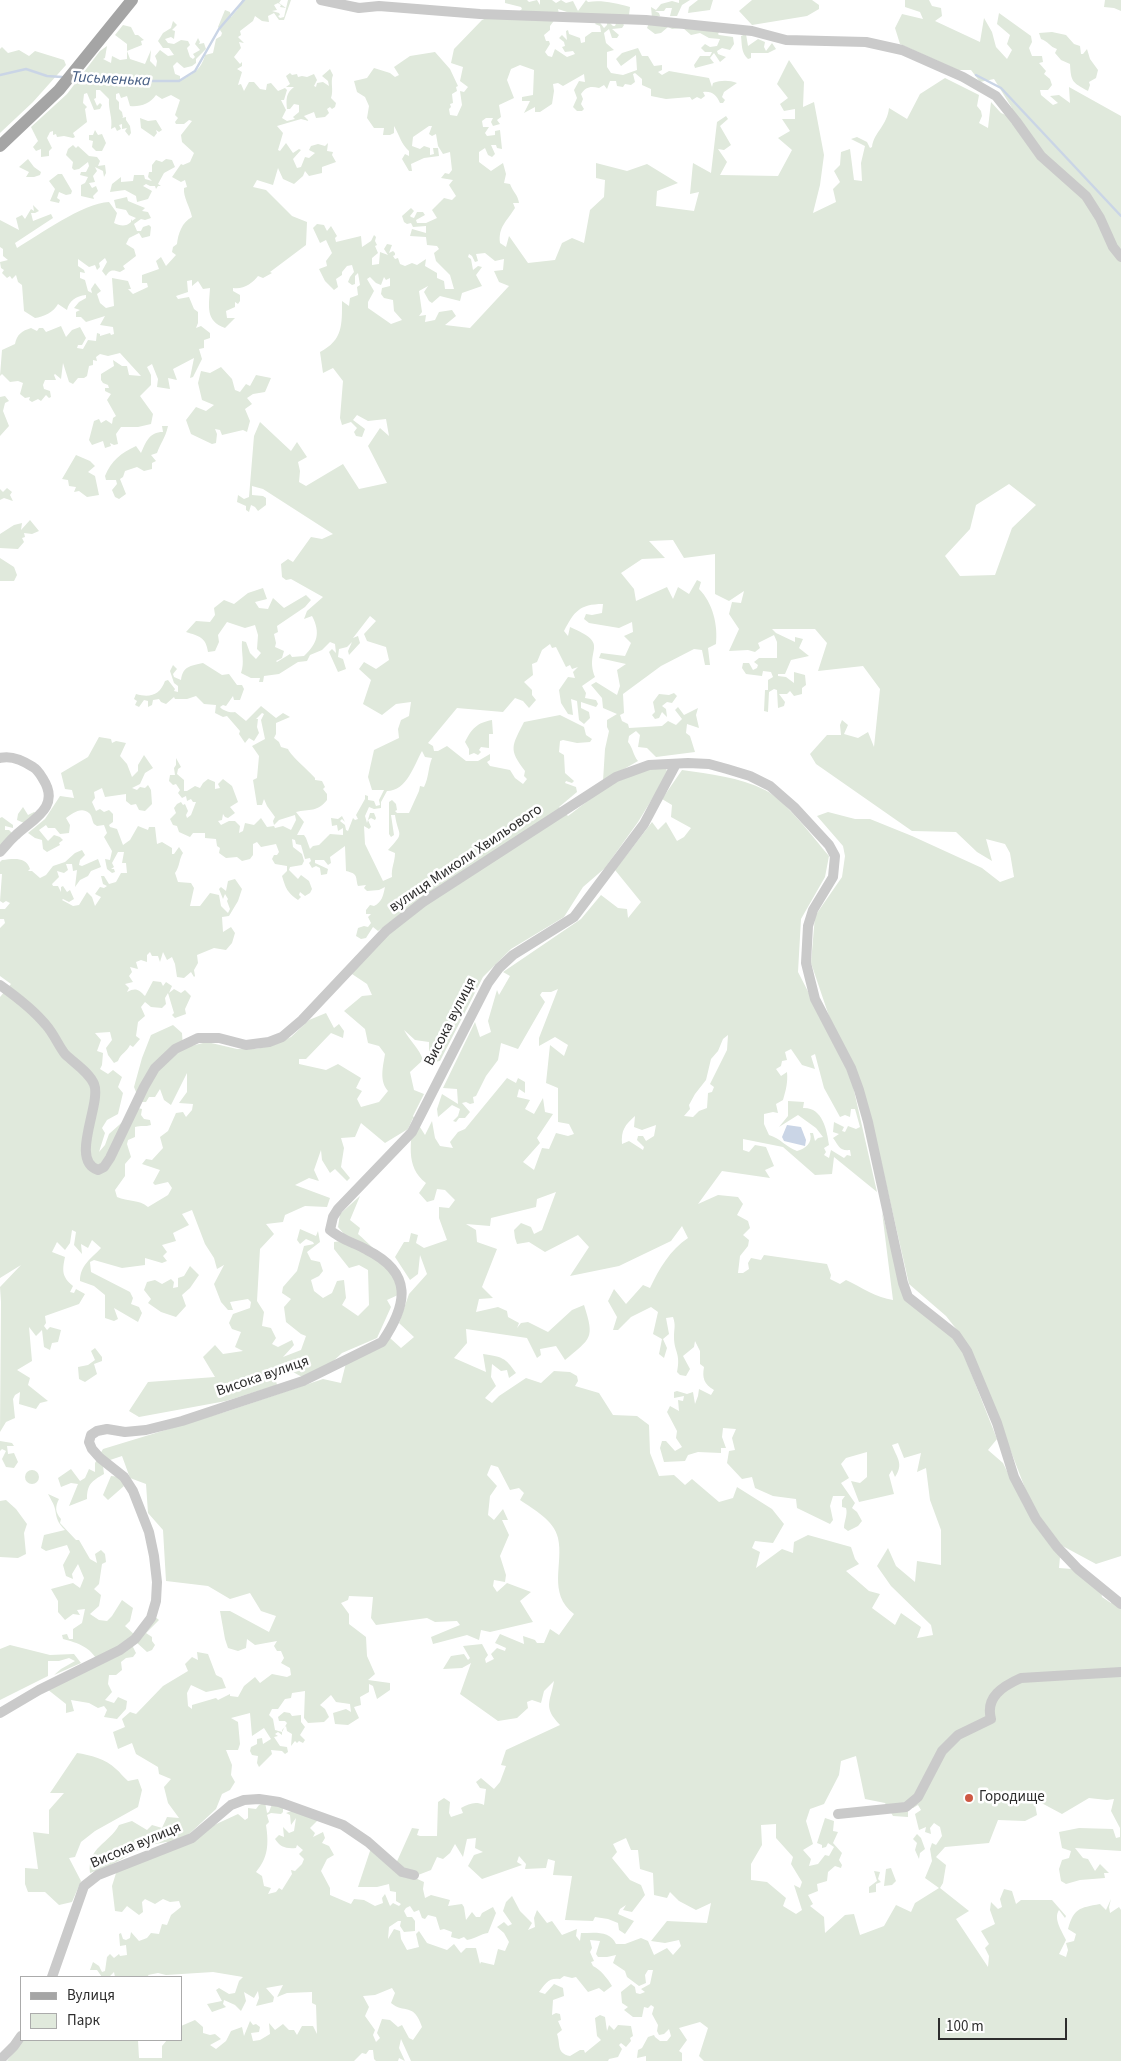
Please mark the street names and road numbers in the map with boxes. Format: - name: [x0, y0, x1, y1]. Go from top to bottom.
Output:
- street label: вулиця Миколи Хвильового: [386, 801, 546, 917]
- street label: Висока вулиця: [421, 975, 481, 1069]
- street label: Висока вулиця: [214, 1353, 312, 1401]
- street label: Висока вулиця: [88, 1819, 184, 1873]

